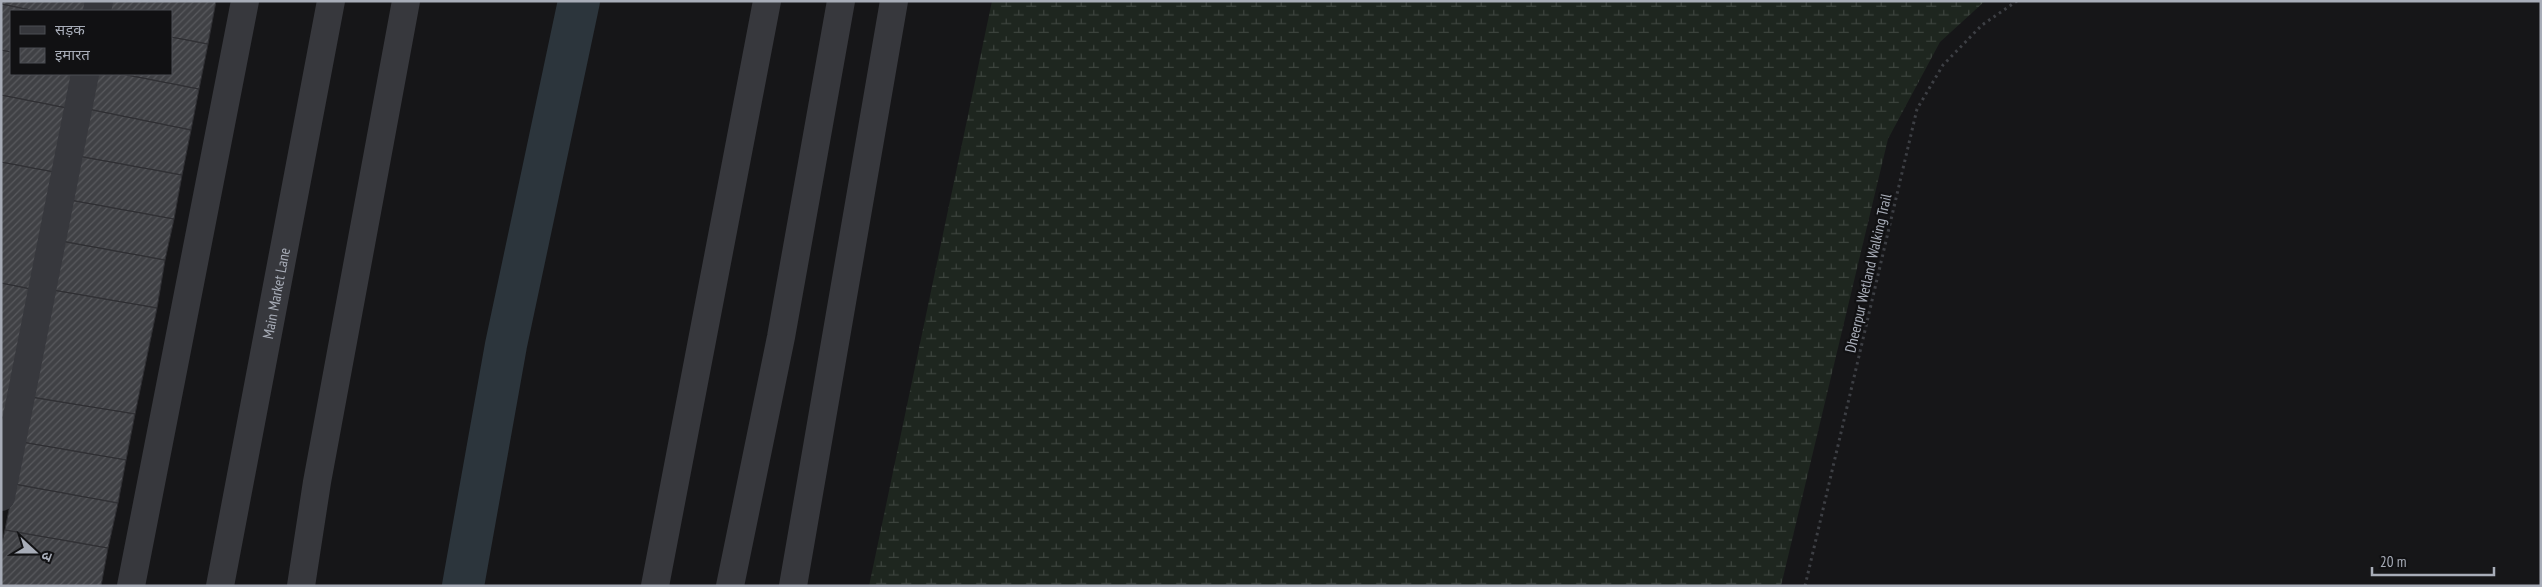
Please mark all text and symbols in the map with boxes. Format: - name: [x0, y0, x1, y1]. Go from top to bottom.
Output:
- legend: [10, 10, 172, 75]
- text: सड़क: [55, 20, 85, 39]
- text: इमारत: [55, 45, 90, 64]
- street label: Dheerpur Wetland Walking Trail: [1840, 191, 1896, 354]
- street label: Main Market Lane: [258, 246, 293, 340]
- north arrow: [10, 527, 60, 577]
- scale bar: [2372, 544, 2494, 576]
- text: उ: [37, 550, 57, 564]
- text: 20 m: [2380, 552, 2406, 571]

